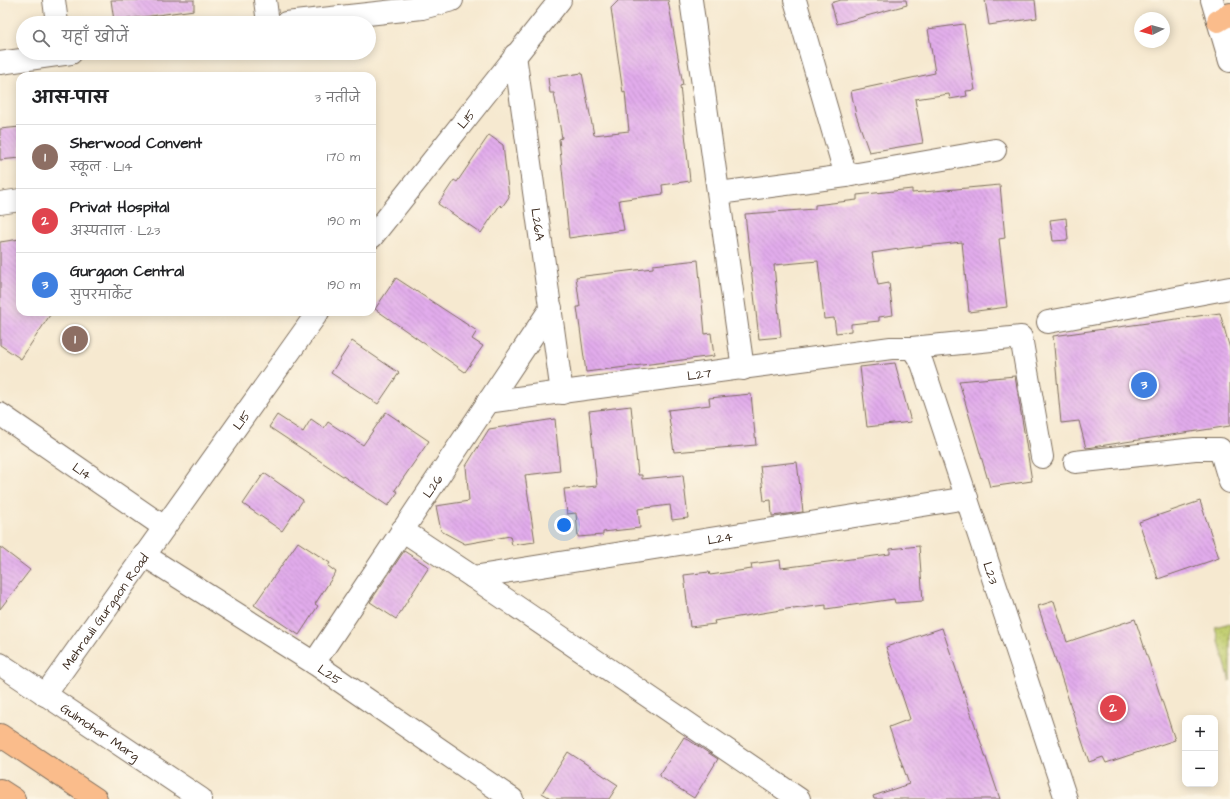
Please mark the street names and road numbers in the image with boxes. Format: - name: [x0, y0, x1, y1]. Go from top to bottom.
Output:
- street label: L15: [453, 106, 480, 133]
- street label: L26A: [526, 207, 549, 243]
- street label: L27: [686, 364, 713, 385]
- street label: L15: [229, 407, 255, 434]
- street label: L14: [69, 459, 95, 485]
- street label: L26: [419, 471, 447, 502]
- street label: L24: [706, 528, 734, 549]
- street label: Mehrauli Gurgaon Road: [58, 550, 153, 674]
- street label: L23: [978, 559, 1003, 587]
- street label: L25: [314, 660, 345, 690]
- street label: Gulmohar Marg: [57, 699, 143, 766]

